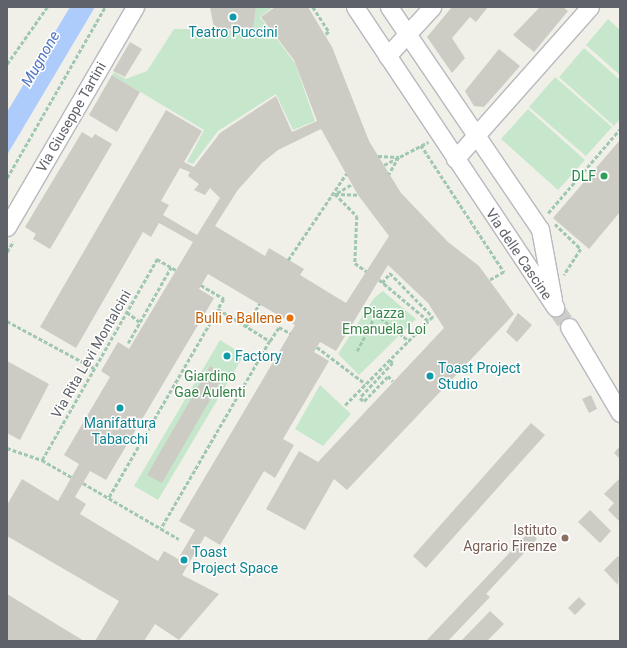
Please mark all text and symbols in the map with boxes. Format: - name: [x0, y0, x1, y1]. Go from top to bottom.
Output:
- marker: Teatro Puccini: [228, 12, 238, 22]
- place label: Teatro Puccini: [188, 24, 278, 40]
- water label: Mugnone: [18, 28, 64, 90]
- street label: Via Giuseppe Tartini: [33, 59, 109, 175]
- place label: DLF: [572, 168, 596, 184]
- marker: DLF: [599, 171, 609, 181]
- street label: Via delle Cascine: [482, 205, 556, 303]
- street label: Via Rita Levi Montalcini: [47, 287, 135, 421]
- park label: Piazza Emanuela Loi: [342, 305, 426, 338]
- place label: Bulli e Ballene: [195, 310, 282, 326]
- marker: Bulli e Ballene: [285, 313, 295, 323]
- place label: Factory: [235, 348, 281, 364]
- marker: Factory: [222, 351, 232, 361]
- place label: Toast Project Studio: [438, 360, 521, 392]
- park label: Giardino Gae Aulenti: [174, 368, 246, 400]
- marker: Toast Project Studio: [425, 371, 435, 381]
- marker: Manifattura Tabacchi: [115, 403, 125, 413]
- place label: Manifattura Tabacchi: [84, 415, 156, 448]
- place label: Istituto Agrario Firenze: [463, 522, 557, 554]
- marker: Istituto Agrario Firenze: [560, 533, 570, 543]
- place label: Toast Project Space: [192, 544, 278, 576]
- marker: Toast Project Space: [179, 555, 189, 565]

